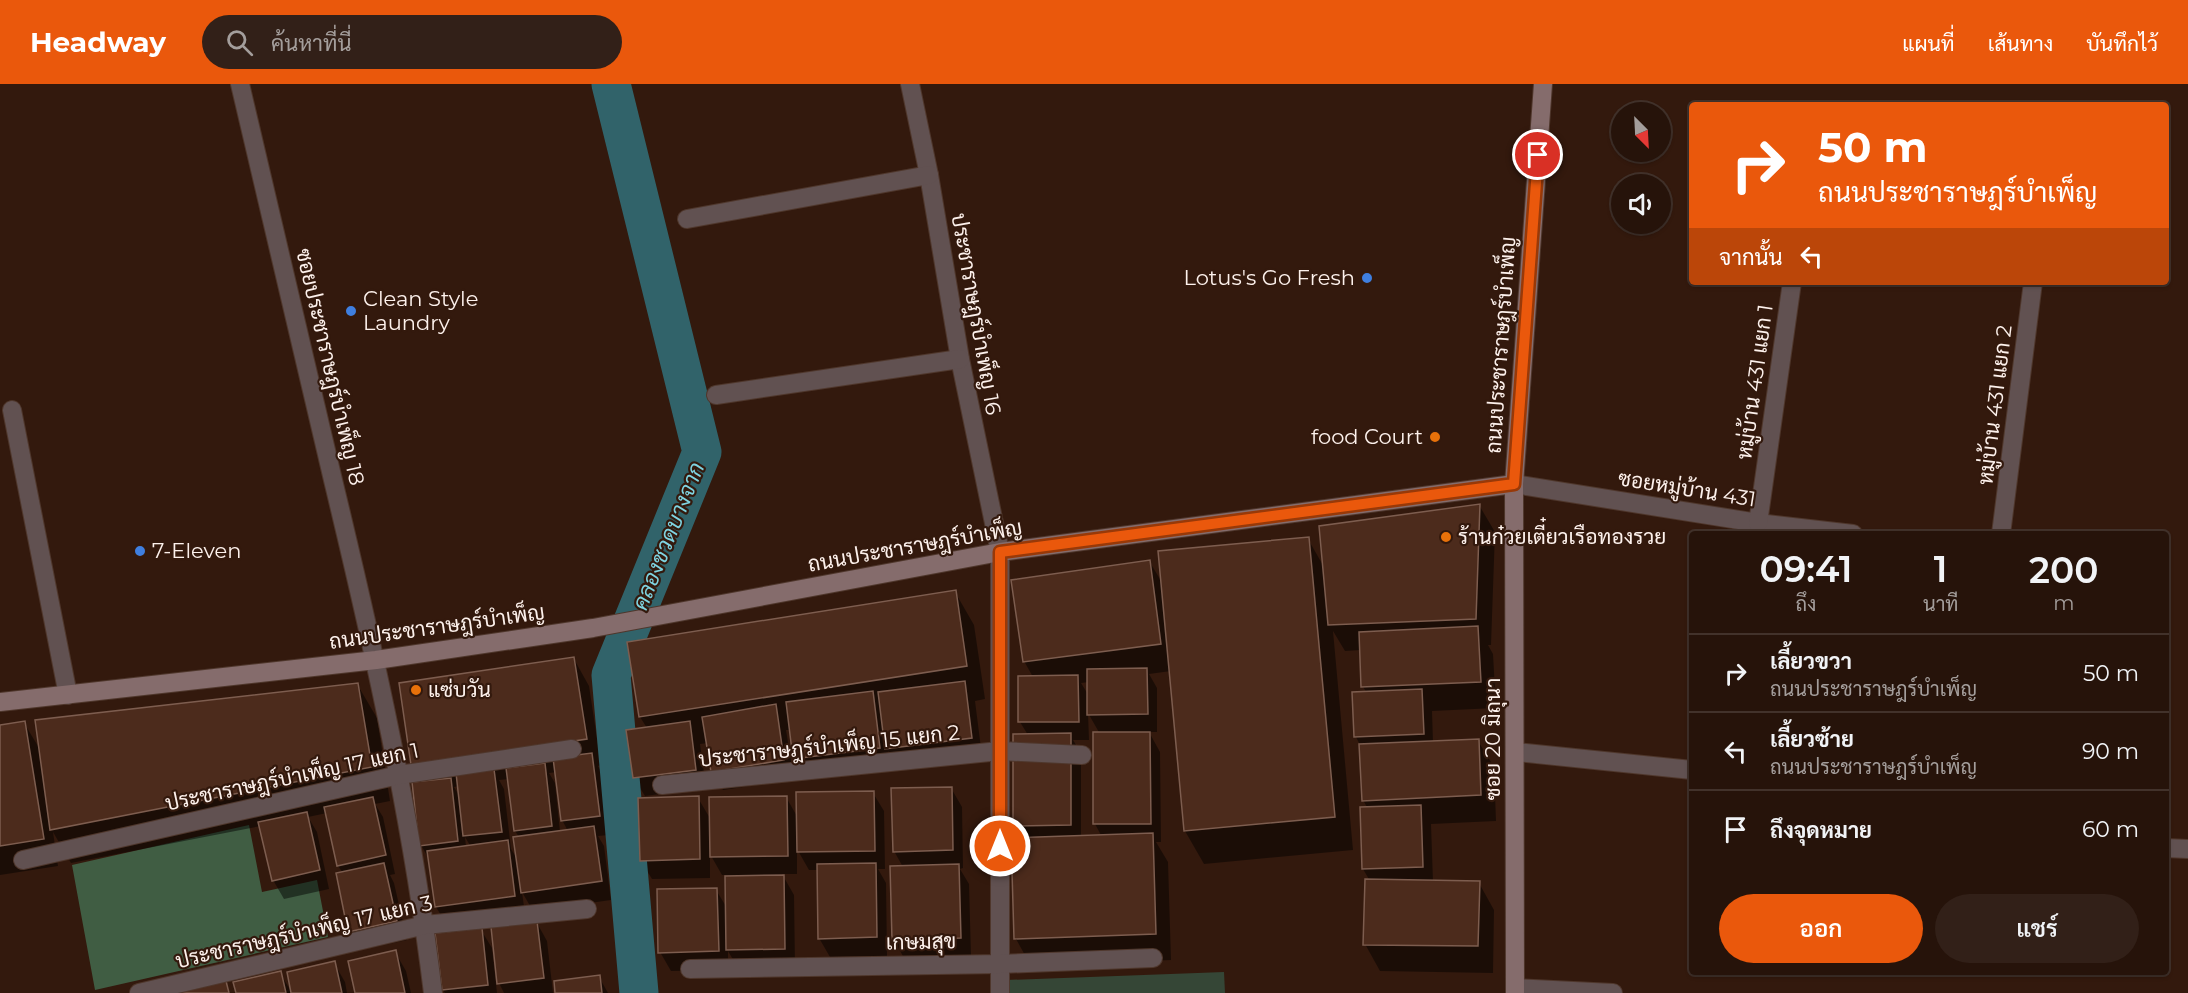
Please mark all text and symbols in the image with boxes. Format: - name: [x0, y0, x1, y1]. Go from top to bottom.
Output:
- search box: [202, 15, 622, 69]
- text: Headway: [30, 25, 166, 59]
- icon: search: [223, 26, 256, 59]
- text: ค้นหาที่นี่: [271, 30, 351, 57]
- text: แผนที่: [1902, 31, 1955, 56]
- text: เส้นทาง: [1988, 31, 2053, 56]
- text: บันทึกไว้: [2086, 31, 2158, 56]
- north arrow: [1611, 102, 1671, 162]
- map controls: [1611, 102, 1671, 234]
- text: 50 m: [1818, 121, 1927, 173]
- icon: right: [1719, 126, 1797, 204]
- pin: [1512, 129, 1563, 180]
- icon: arrive: [1521, 138, 1554, 171]
- button: sound: [1611, 174, 1671, 234]
- text: ถนนประชาราษฎร์บำเพ็ญ: [1818, 176, 2097, 209]
- street label: ประชาราษฎร์บำเพ็ญ 16: [944, 211, 1009, 417]
- street label: ถนนประชาราษฎร์บำเพ็ญ: [1478, 236, 1523, 454]
- icon: left: [1795, 240, 1828, 273]
- text: จากนั้น: [1719, 244, 1783, 271]
- street label: ซอยประชาราษฎร์บำเพ็ญ 18: [289, 246, 372, 488]
- place label: Lotus's Go Fresh: [1183, 265, 1355, 290]
- marker: Lotus's Go Fresh: [1360, 271, 1374, 285]
- place label: Clean Style Laundry: [363, 286, 478, 335]
- street label: หมู่บ้าน 431 แยก 1: [1731, 303, 1781, 462]
- marker: Clean Style Laundry: [344, 304, 358, 318]
- street label: หมู่บ้าน 431 แยก 2: [1972, 323, 2020, 487]
- place label: food Court: [1311, 424, 1423, 449]
- marker: food Court: [1428, 430, 1442, 444]
- water label: คลองชวดบางจาก: [627, 458, 710, 614]
- street label: ซอยหมู่บ้าน 431: [1616, 465, 1758, 515]
- street label: ถนนประชาราษฎร์บำเพ็ญ: [805, 512, 1024, 579]
- place label: ร้านก๋วยเตี๋ยวเรือทองรวย: [1458, 517, 1666, 549]
- marker: ร้านก๋วยเตี๋ยวเรือทองรวย: [1439, 530, 1453, 544]
- place label: 7-Eleven: [152, 538, 241, 563]
- marker: 7-Eleven: [133, 544, 147, 558]
- text: 09:41: [1760, 547, 1852, 591]
- text: 1: [1934, 547, 1948, 591]
- text: 200: [2029, 548, 2098, 592]
- text: m: [2053, 591, 2074, 615]
- text: ถึง: [1796, 592, 1816, 616]
- text: นาที: [1923, 592, 1959, 616]
- street label: ถนนประชาราษฎร์บำเพ็ญ: [327, 597, 547, 656]
- text: เลี้ยวขวา: [1770, 648, 1852, 675]
- icon: right: [1719, 657, 1752, 690]
- text: 50 m: [2083, 660, 2139, 687]
- place label: แซ่บวัน: [428, 677, 491, 702]
- text: ถนนประชาราษฎร์บำเพ็ญ: [1770, 677, 1977, 701]
- street label: ซอย 20 มิถุนา: [1480, 678, 1507, 800]
- marker: แซ่บวัน: [409, 683, 423, 697]
- street label: ประชาราษฎร์บำเพ็ญ 15 แยก 2: [697, 717, 961, 774]
- text: เลี้ยวซ้าย: [1770, 726, 1854, 753]
- street label: ประชาราษฎร์บำเพ็ญ 17 แยก 1: [162, 735, 421, 818]
- icon: left: [1719, 735, 1752, 768]
- text: 90 m: [2082, 738, 2139, 765]
- text: ถนนประชาราษฎร์บำเพ็ญ: [1770, 755, 1977, 779]
- icon: arrive: [1719, 813, 1752, 846]
- position arrow: [968, 814, 1032, 878]
- text: 60 m: [2082, 816, 2139, 843]
- text: ถึงจุดหมาย: [1770, 817, 1872, 844]
- street label: ประชาราษฎร์บำเพ็ญ 17 แยก 3: [173, 888, 435, 975]
- button: ออก: [1719, 894, 1923, 963]
- button: แชร์: [1935, 894, 2139, 963]
- street label: เกษมสุข: [886, 928, 956, 957]

